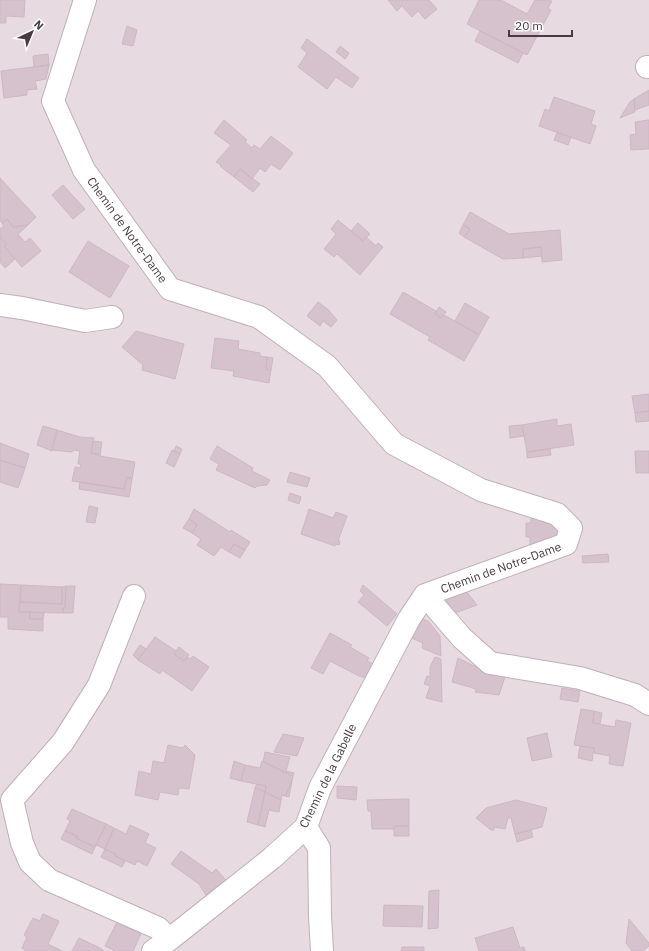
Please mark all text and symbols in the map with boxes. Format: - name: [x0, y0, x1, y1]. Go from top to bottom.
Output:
- north arrow: [12, 12, 52, 52]
- scale bar: [509, 12, 572, 38]
- text: N: [31, 17, 47, 33]
- text: 20 m: [515, 18, 543, 33]
- street label: Chemin de Notre-Dame: [84, 174, 171, 286]
- street label: Chemin de Notre-Dame: [439, 539, 564, 596]
- street label: Chemin de la Gabelle: [296, 721, 360, 830]

